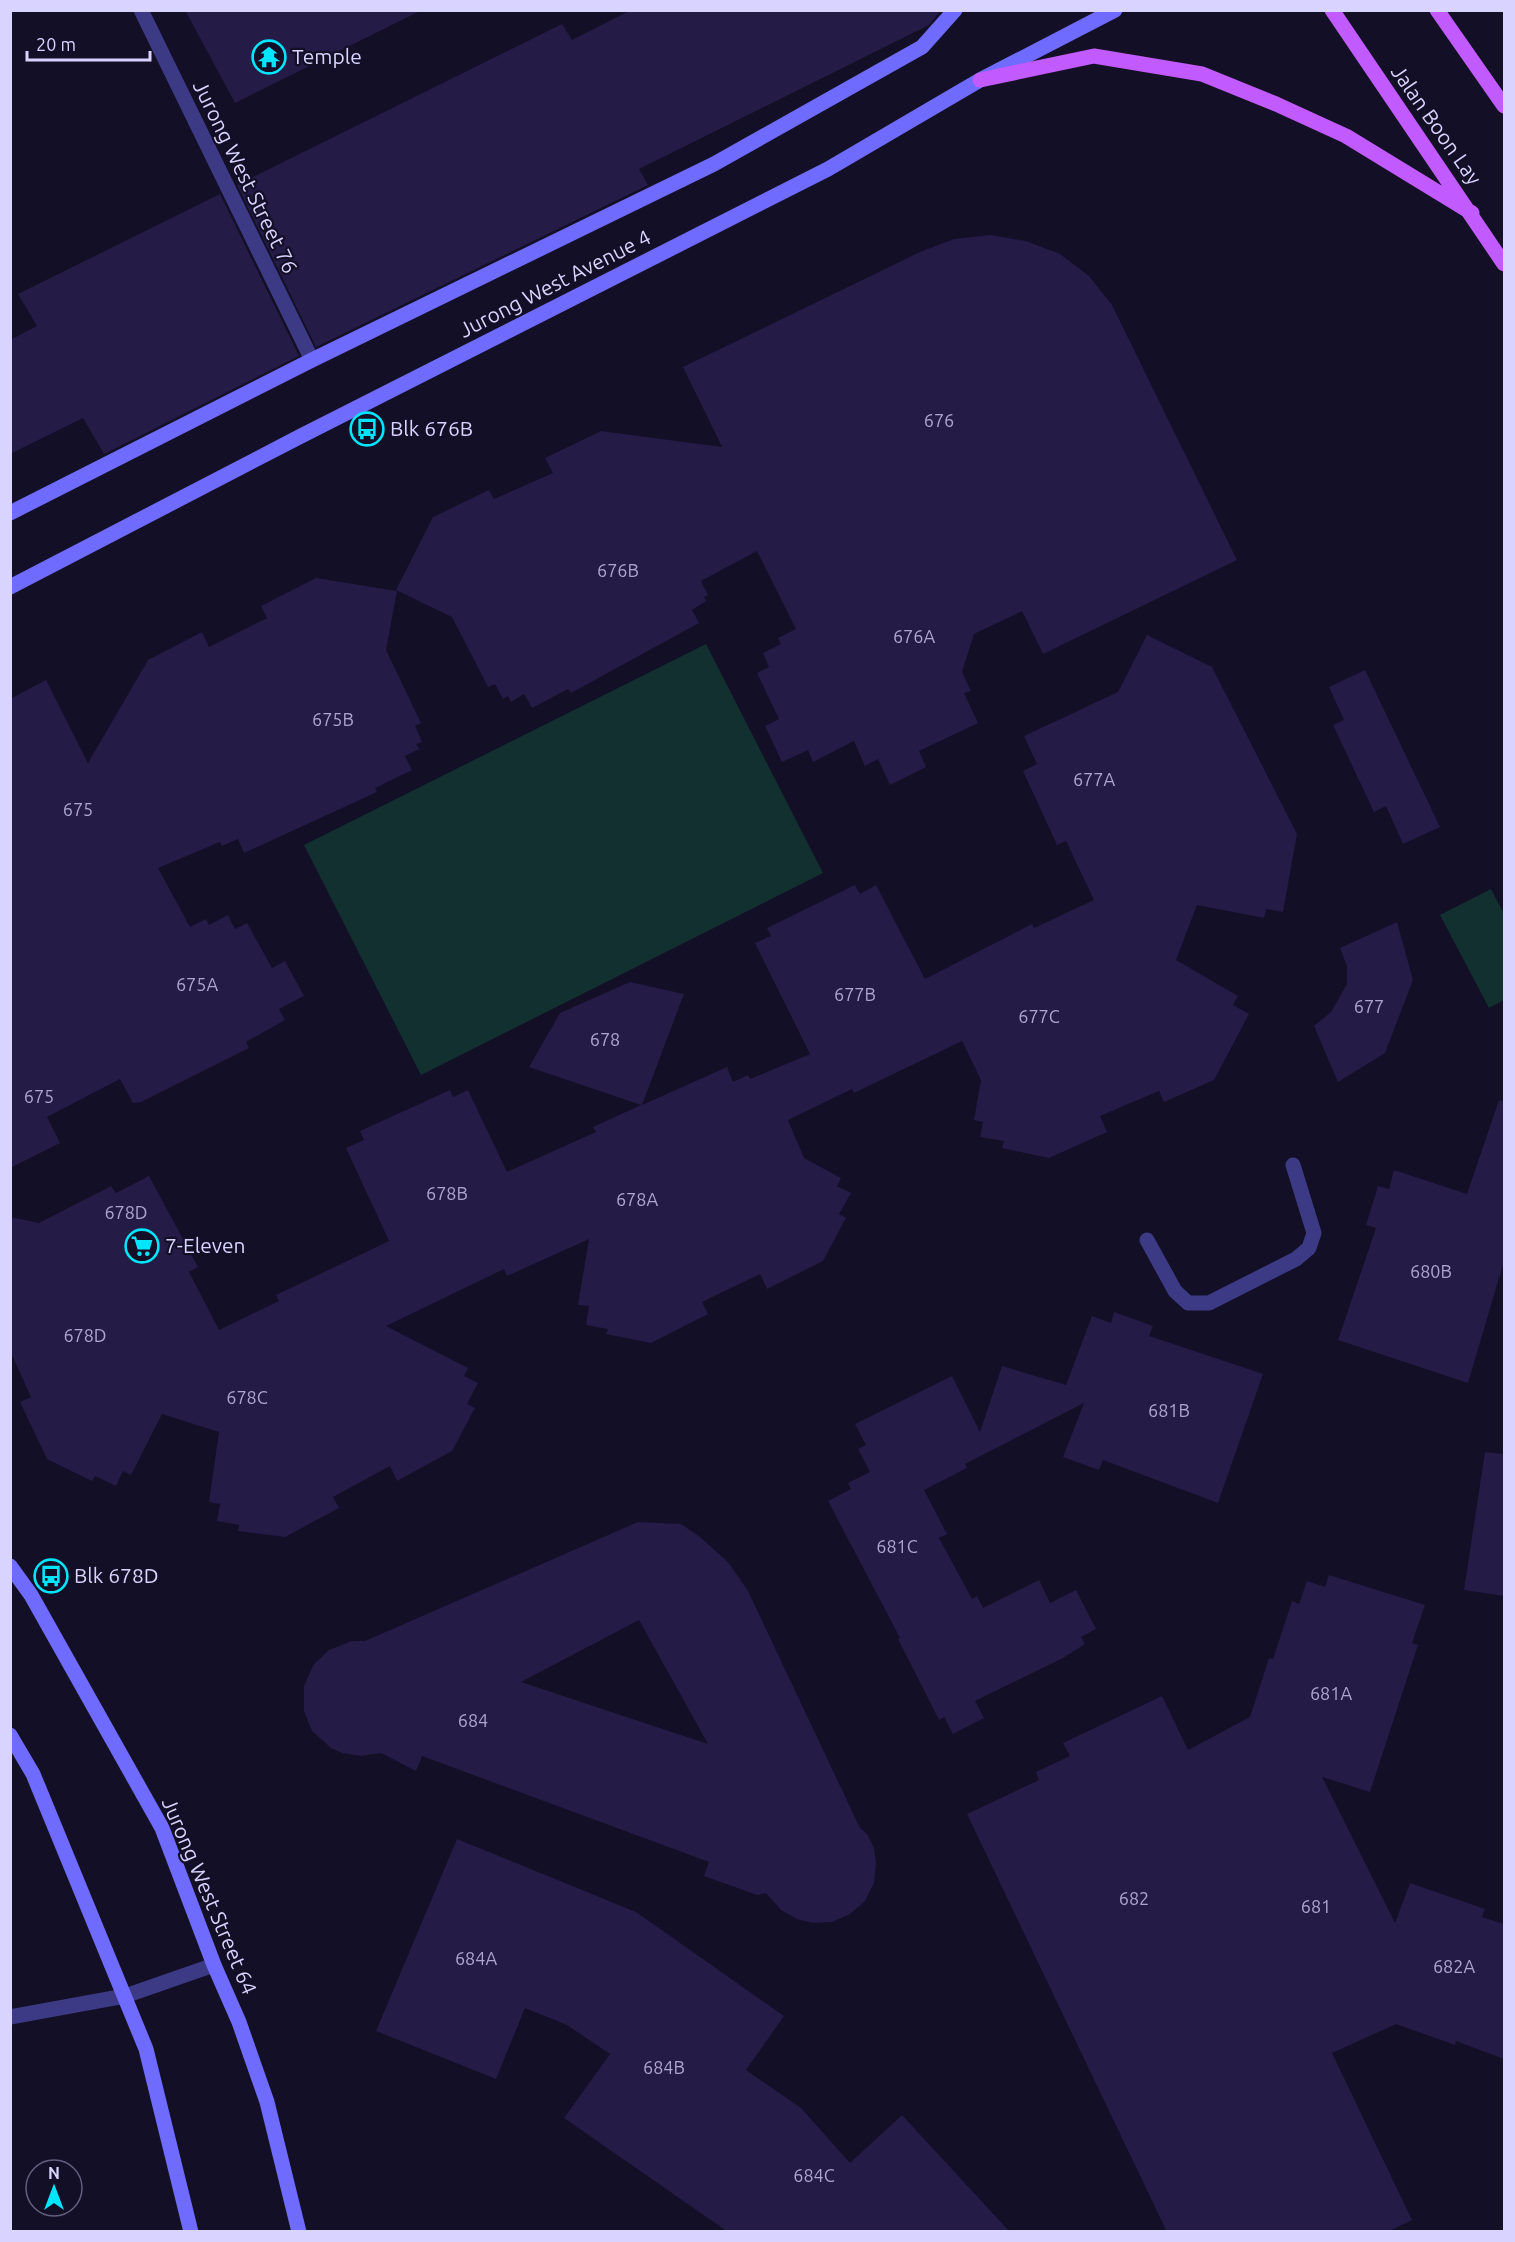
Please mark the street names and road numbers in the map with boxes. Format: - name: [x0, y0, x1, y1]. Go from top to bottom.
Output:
- street label: Jalan Boon Lay: [1387, 60, 1487, 189]
- street label: Jurong West Street 76: [189, 76, 303, 277]
- street label: Jurong West Avenue 4: [455, 224, 654, 342]
- street label: Jurong West Street 64: [158, 1794, 262, 1998]

